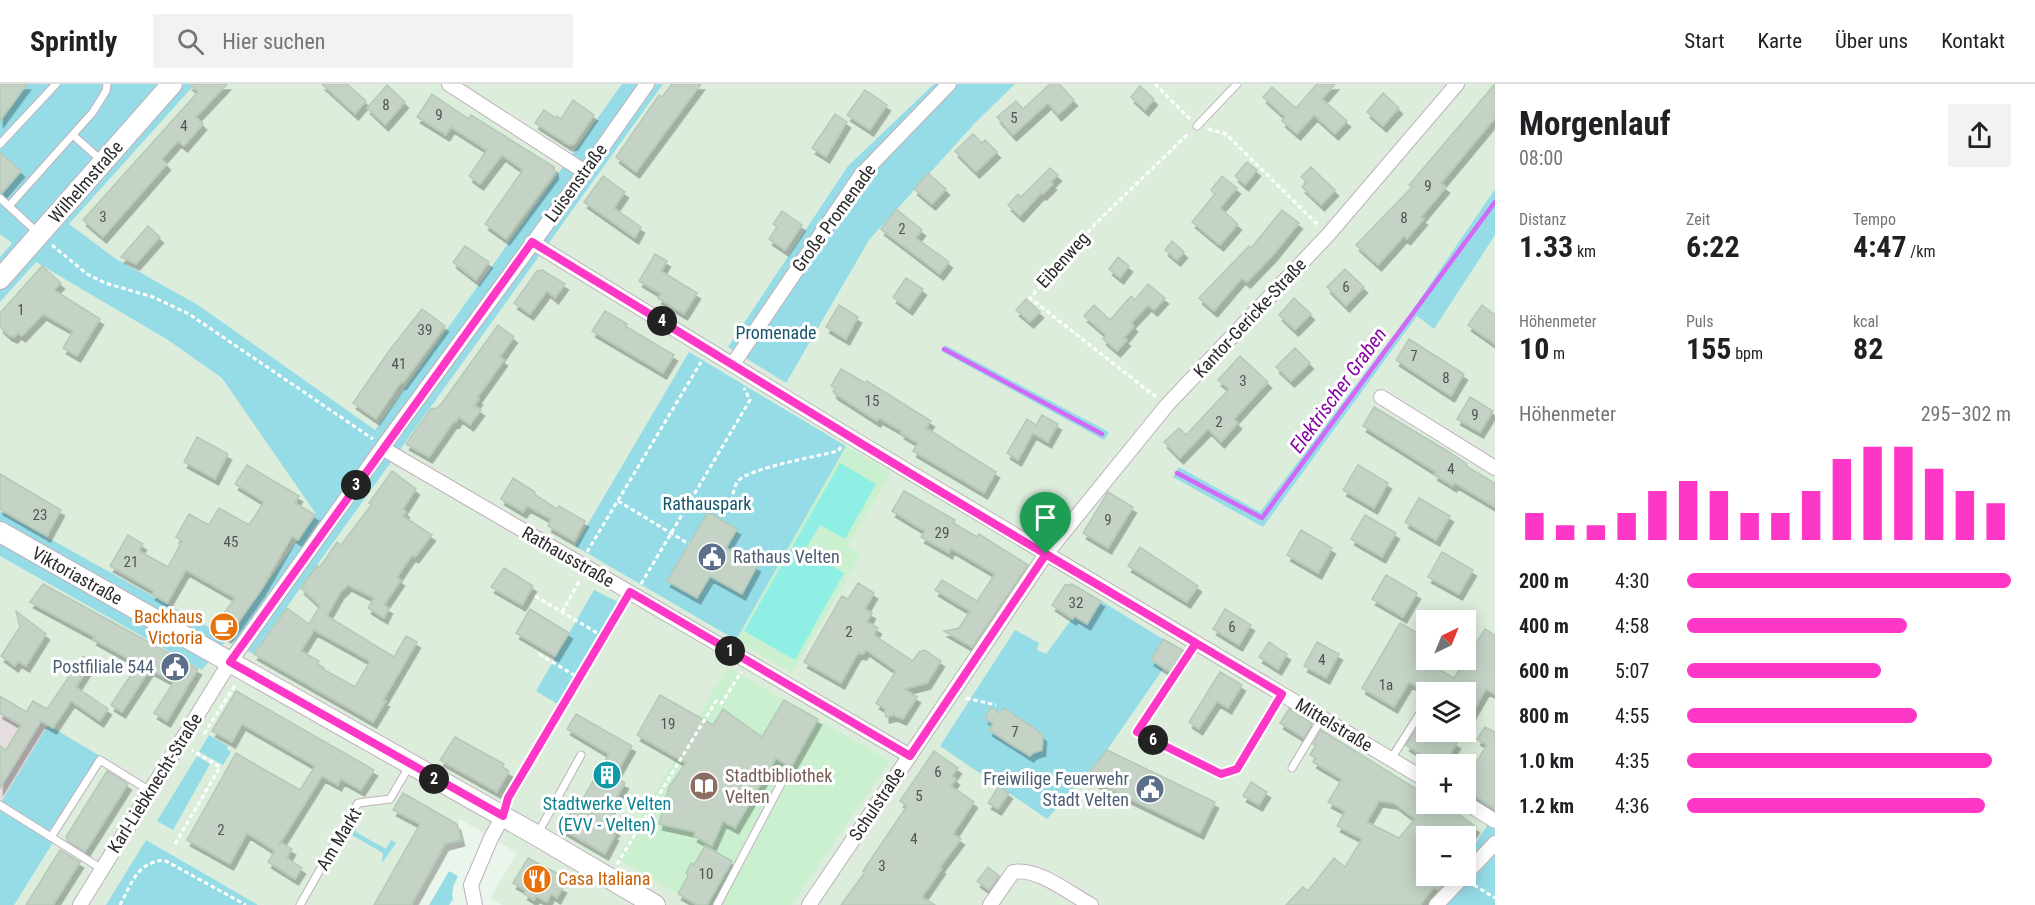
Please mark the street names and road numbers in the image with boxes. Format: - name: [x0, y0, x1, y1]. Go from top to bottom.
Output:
- street label: Wilhelmstraße: [44, 136, 127, 227]
- street label: Luisenstraße: [540, 140, 611, 226]
- street label: Große Promenade: [787, 160, 880, 276]
- street label: Eibenweg: [1032, 227, 1093, 292]
- street label: Kantor-Gericke-Straße: [1189, 254, 1310, 382]
- street label: Rathausstraße: [518, 522, 618, 591]
- street label: Viktoriastraße: [28, 542, 126, 609]
- street label: Mittelstraße: [1292, 693, 1377, 756]
- street label: Karl-Liebknecht-Straße: [103, 709, 206, 857]
- street label: Schulstraße: [844, 763, 909, 845]
- street label: Am Markt: [312, 804, 365, 874]

